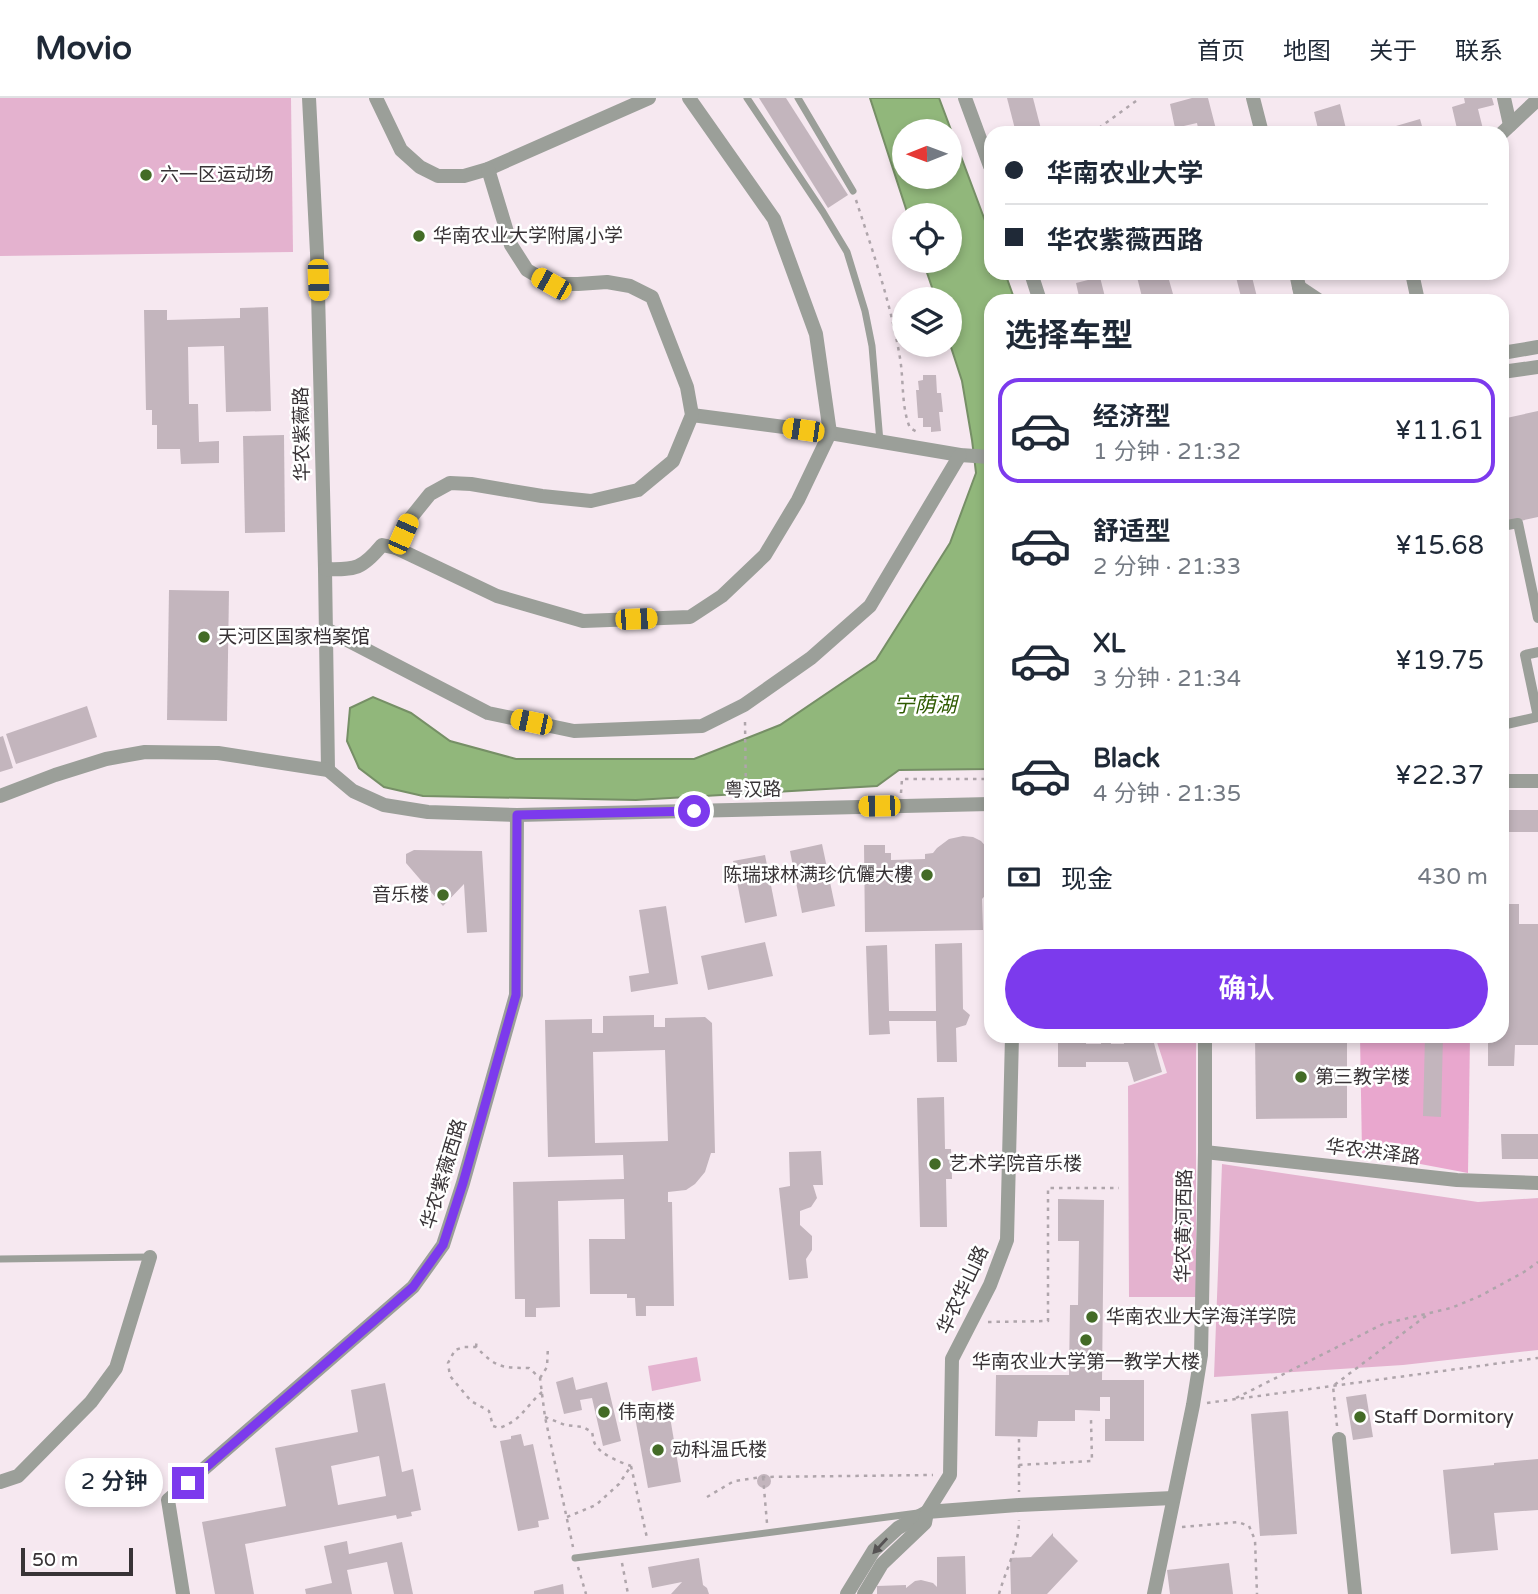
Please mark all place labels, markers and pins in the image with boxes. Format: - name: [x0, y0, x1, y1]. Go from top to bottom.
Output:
- place label: 六一区运动场: [160, 164, 274, 186]
- marker: 六一区运动场: [138, 167, 154, 183]
- place label: 华南农业大学附属小学: [433, 225, 623, 247]
- marker: 华南农业大学附属小学: [411, 228, 427, 244]
- place label: 天河区国家档案馆: [218, 626, 370, 648]
- marker: 天河区国家档案馆: [196, 629, 212, 645]
- place label: 陈瑞球林满珍伉儷大樓: [723, 864, 913, 886]
- marker: 陈瑞球林满珍伉儷大樓: [919, 867, 935, 883]
- place label: 音乐楼: [372, 884, 429, 906]
- marker: 音乐楼: [435, 887, 451, 903]
- place label: 第三教学楼: [1315, 1066, 1410, 1088]
- marker: 第三教学楼: [1293, 1069, 1309, 1085]
- place label: 艺术学院音乐楼: [949, 1153, 1082, 1175]
- marker: 艺术学院音乐楼: [927, 1156, 943, 1172]
- place label: 华南农业大学海洋学院: [1106, 1306, 1296, 1328]
- marker: 华南农业大学海洋学院: [1084, 1309, 1100, 1325]
- marker: 华南农业大学第一教学大楼: [1078, 1332, 1094, 1348]
- place label: 华南农业大学第一教学大楼: [972, 1351, 1200, 1373]
- place label: 伟南楼: [618, 1401, 675, 1423]
- marker: 伟南楼: [596, 1404, 612, 1420]
- place label: Staff Dormitory: [1374, 1406, 1514, 1428]
- marker: Staff Dormitory: [1352, 1409, 1368, 1425]
- place label: 动科温氏楼: [672, 1439, 767, 1461]
- marker: 动科温氏楼: [650, 1442, 666, 1458]

